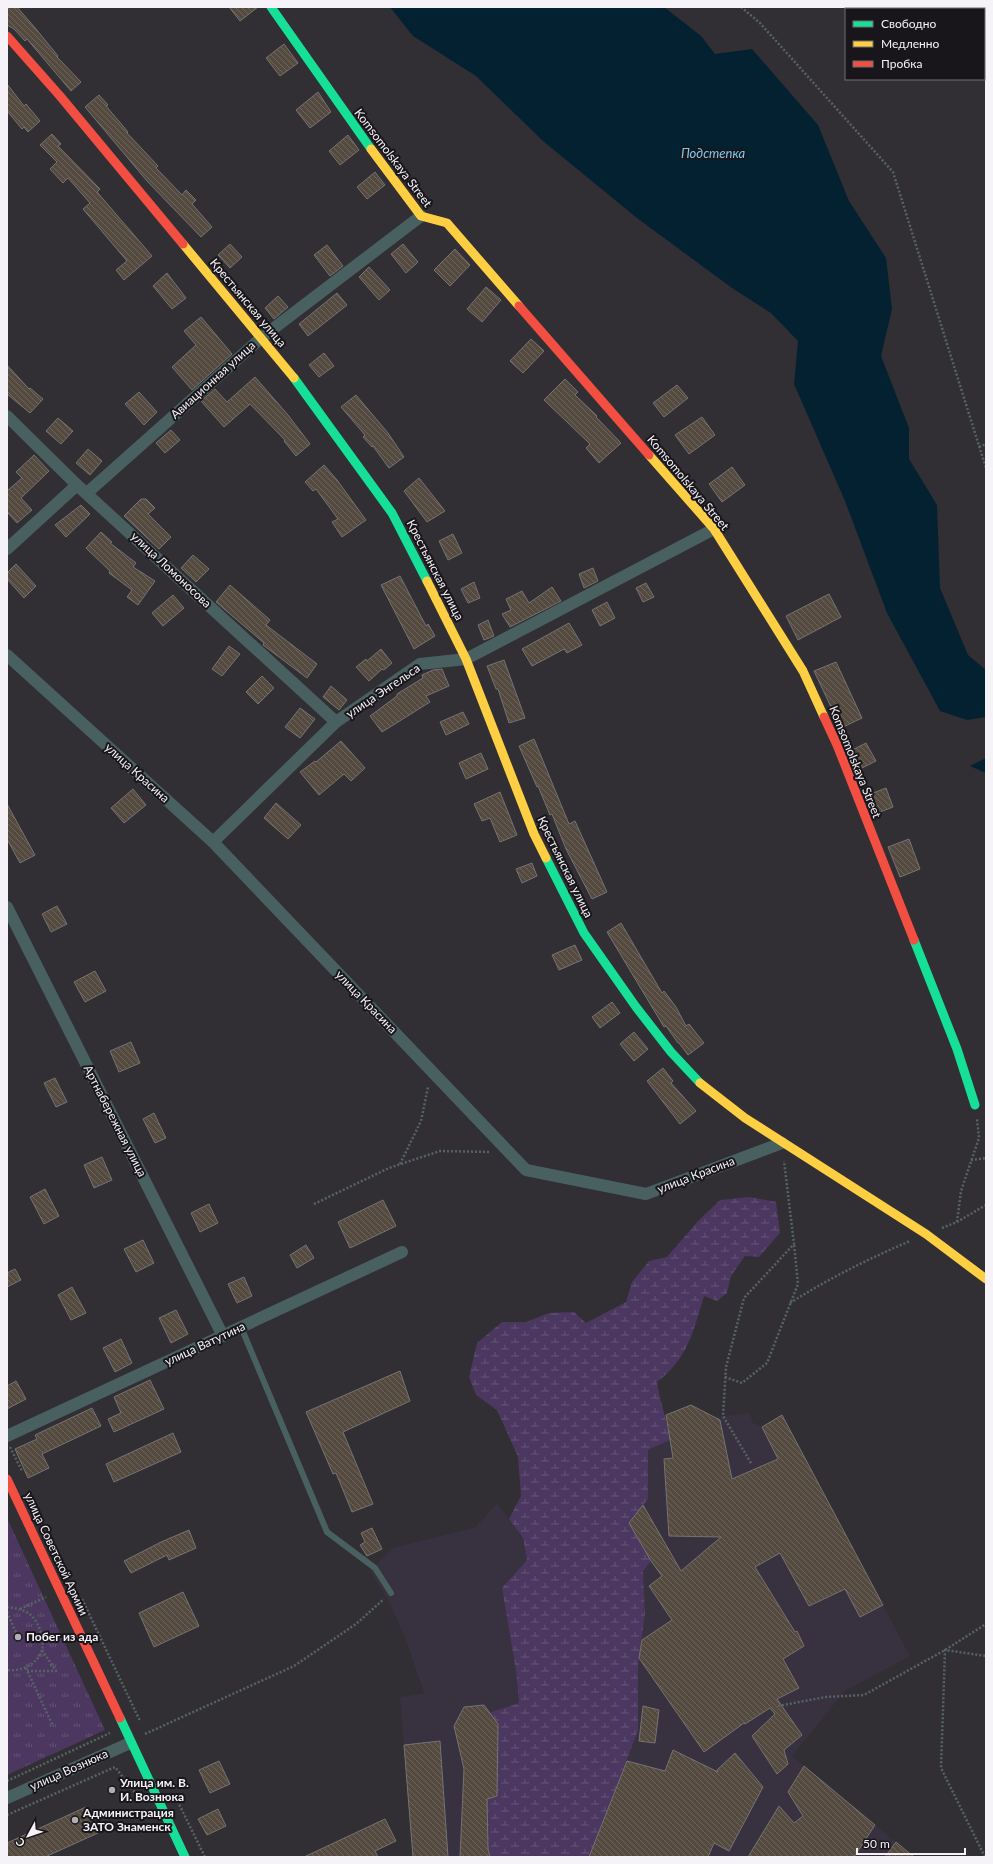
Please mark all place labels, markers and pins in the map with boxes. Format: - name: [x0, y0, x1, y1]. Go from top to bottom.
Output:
- place label: Побег из ада: [26, 1629, 98, 1644]
- marker: Побег из ада: [13, 1632, 23, 1642]
- place label: Улица им. В. И. Вознюка: [119, 1775, 189, 1804]
- marker: Улица им. В. И. Вознюка: [107, 1785, 117, 1795]
- place label: Администрация ЗАТО Знаменск: [82, 1805, 174, 1834]
- marker: Администрация ЗАТО Знаменск: [70, 1815, 80, 1825]

